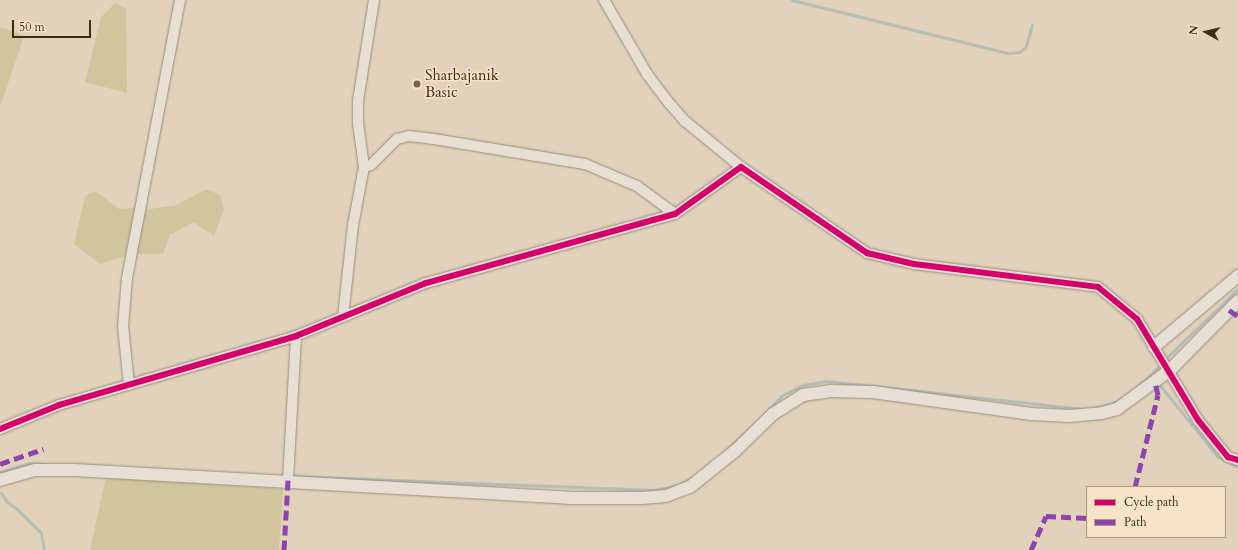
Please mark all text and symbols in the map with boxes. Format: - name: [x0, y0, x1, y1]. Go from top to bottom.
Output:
- scale bar: [14, 12, 93, 38]
- north arrow: [1186, 12, 1226, 52]
- text: 50 m: [19, 19, 45, 35]
- text: N: [1186, 24, 1202, 36]
- place label: Sharbajanik Basic: [425, 66, 499, 101]
- marker: Sharbajanik Basic: [412, 79, 422, 89]
- legend: [1086, 486, 1226, 538]
- text: Cycle path: [1124, 494, 1179, 510]
- text: Path: [1124, 514, 1147, 530]

